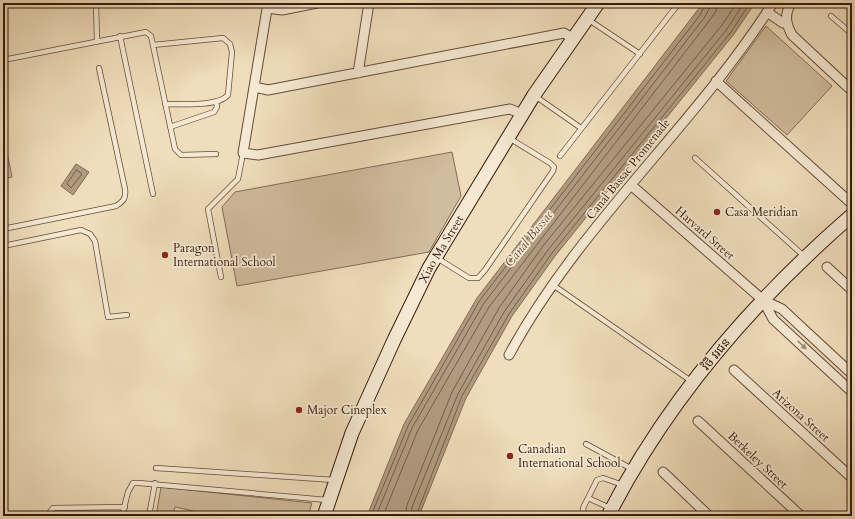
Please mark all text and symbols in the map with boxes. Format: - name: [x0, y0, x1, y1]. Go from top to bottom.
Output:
- street label: Canal Bassac Promenade: [582, 115, 674, 223]
- street label: Harvard Street: [672, 203, 738, 263]
- place label: Casa Meridian: [725, 204, 798, 220]
- water label: Canal Bassac: [500, 206, 557, 271]
- marker: Casa Meridian: [712, 207, 722, 217]
- street label: Xiao Ma Street: [415, 212, 467, 286]
- place label: Paragon International School: [173, 240, 276, 270]
- marker: Paragon International School: [160, 250, 170, 260]
- street label: វិថី វរជន: [698, 334, 734, 374]
- one-way arrow: [797, 341, 807, 350]
- street label: Arizona Street: [769, 385, 833, 445]
- place label: Major Cineplex: [307, 402, 387, 418]
- marker: Major Cineplex: [294, 405, 304, 415]
- street label: Berkeley Street: [724, 428, 792, 492]
- place label: Canadian International School: [518, 441, 621, 471]
- marker: Canadian International School: [505, 451, 515, 461]

